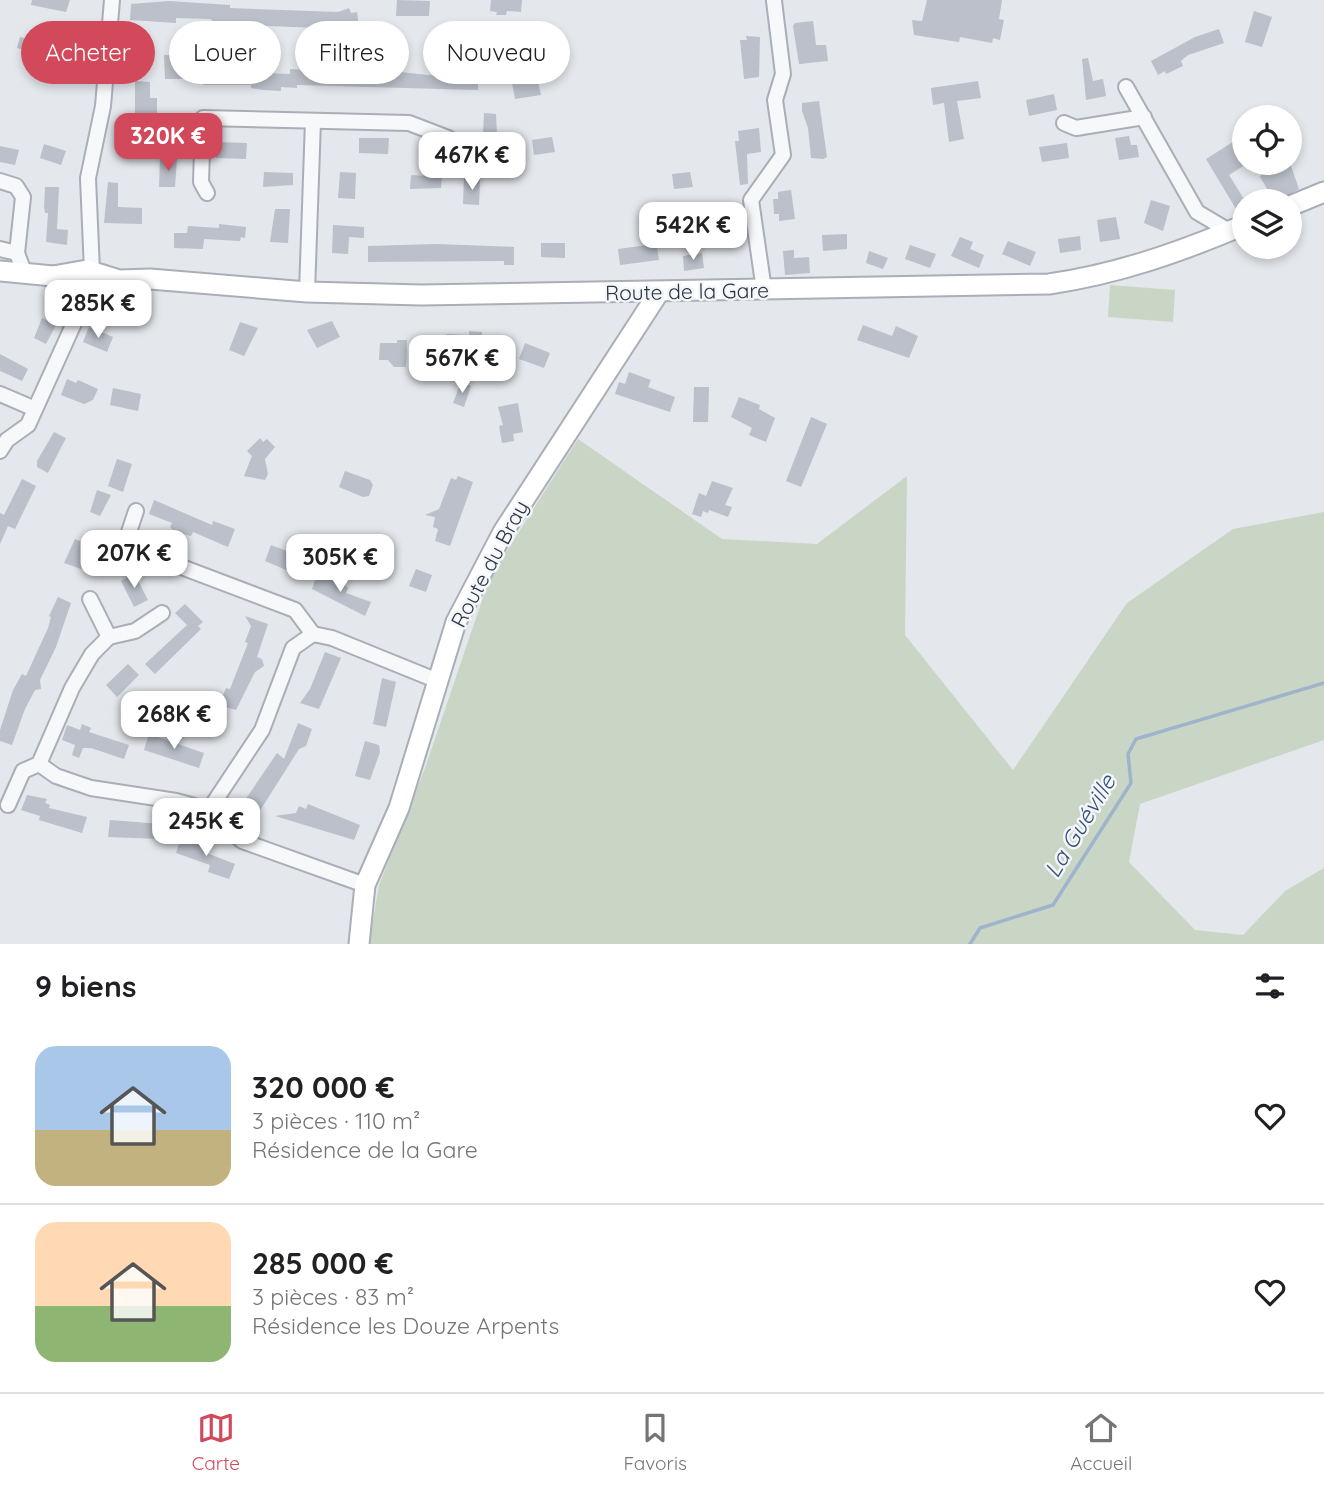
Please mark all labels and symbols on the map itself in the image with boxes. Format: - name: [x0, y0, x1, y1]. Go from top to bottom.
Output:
- pin: 320K €: [111, 114, 225, 173]
- pin: 467K €: [415, 132, 529, 192]
- pin: 542K €: [636, 202, 750, 262]
- street label: Route de la Gare: [605, 277, 769, 305]
- pin: 285K €: [41, 280, 155, 340]
- pin: 567K €: [405, 336, 519, 395]
- street label: Route du Bray: [445, 496, 533, 631]
- pin: 207K €: [77, 530, 191, 590]
- pin: 305K €: [283, 534, 397, 594]
- pin: 268K €: [117, 692, 231, 751]
- water label: La Guéville: [1038, 768, 1122, 882]
- pin: 245K €: [149, 798, 263, 858]

